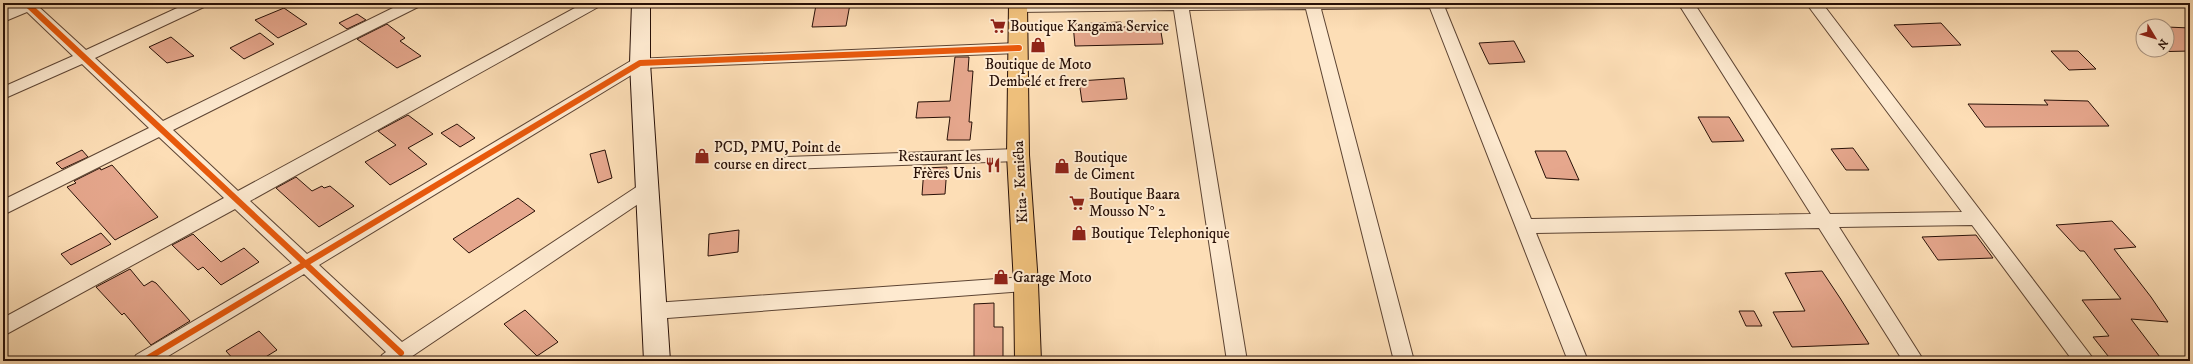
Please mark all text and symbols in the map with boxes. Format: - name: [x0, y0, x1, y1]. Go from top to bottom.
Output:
- supermarket icon: Boutique Kangama Service: [989, 17, 1007, 35]
- place label: Boutique Kangama Service: [1010, 17, 1169, 36]
- north arrow: [2135, 18, 2175, 58]
- shop icon: Boutique de Moto Dembelé et frere: [1029, 36, 1047, 54]
- text: N: [2154, 36, 2170, 51]
- place label: Boutique de Moto Dembelé et frere: [985, 55, 1091, 91]
- place label: PCD, PMU, Point de course en direct: [714, 138, 841, 174]
- street label: Kita- Keniéba: [1009, 140, 1032, 224]
- shop icon: PCD, PMU, Point de course en direct: [693, 147, 711, 165]
- place label: Restaurant les Frères Unis: [898, 147, 981, 183]
- place label: Boutique de Ciment: [1074, 148, 1135, 184]
- restaurant icon: Restaurant les Frères Unis: [984, 156, 1002, 174]
- shop icon: Boutique de Ciment: [1053, 157, 1071, 175]
- place label: Boutique Baara Mousso N° 2: [1089, 185, 1181, 221]
- supermarket icon: Boutique Baara Mousso N° 2: [1068, 194, 1086, 212]
- shop icon: Boutique Telephonique: [1070, 224, 1088, 242]
- place label: Boutique Telephonique: [1091, 224, 1230, 243]
- shop icon: Garage Moto: [992, 268, 1010, 286]
- place label: Garage Moto: [1013, 268, 1091, 287]

